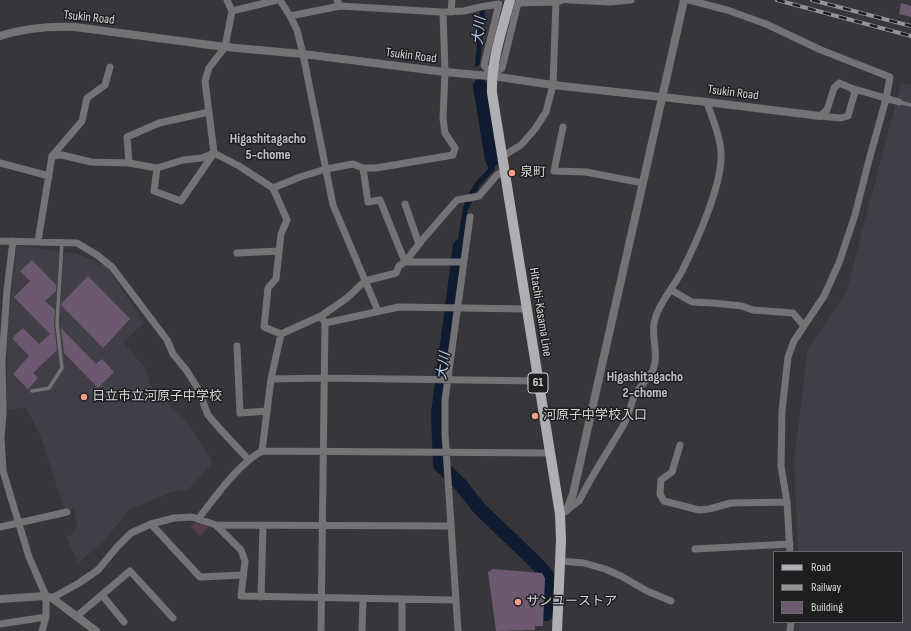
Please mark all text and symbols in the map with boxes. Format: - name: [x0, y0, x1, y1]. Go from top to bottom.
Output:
- street label: Tsukin Road: [63, 8, 115, 28]
- water label: 大川: [470, 16, 490, 46]
- street label: Tsukin Road: [385, 45, 437, 67]
- street label: Tsukin Road: [707, 82, 759, 104]
- district label: Higashitagacho 5-chome: [230, 131, 306, 164]
- place label: 泉町: [520, 165, 546, 181]
- marker: 泉町: [507, 168, 517, 178]
- street label: Hitachi-Kasama Line: [525, 266, 555, 358]
- water label: 大川: [434, 351, 454, 381]
- district label: Higashitagacho 2-chome: [607, 369, 683, 402]
- road number: 61: [528, 373, 548, 393]
- place label: 日立市立河原子中学校: [92, 389, 222, 405]
- marker: 日立市立河原子中学校: [79, 392, 89, 402]
- place label: 河原子中学校入口: [543, 408, 647, 424]
- marker: 河原子中学校入口: [530, 411, 540, 421]
- legend: [773, 551, 903, 623]
- text: Road: [811, 560, 831, 575]
- text: Railway: [811, 580, 841, 595]
- place label: サンユーストア: [526, 594, 617, 610]
- marker: サンユーストア: [513, 597, 523, 607]
- text: Building: [811, 600, 843, 615]

